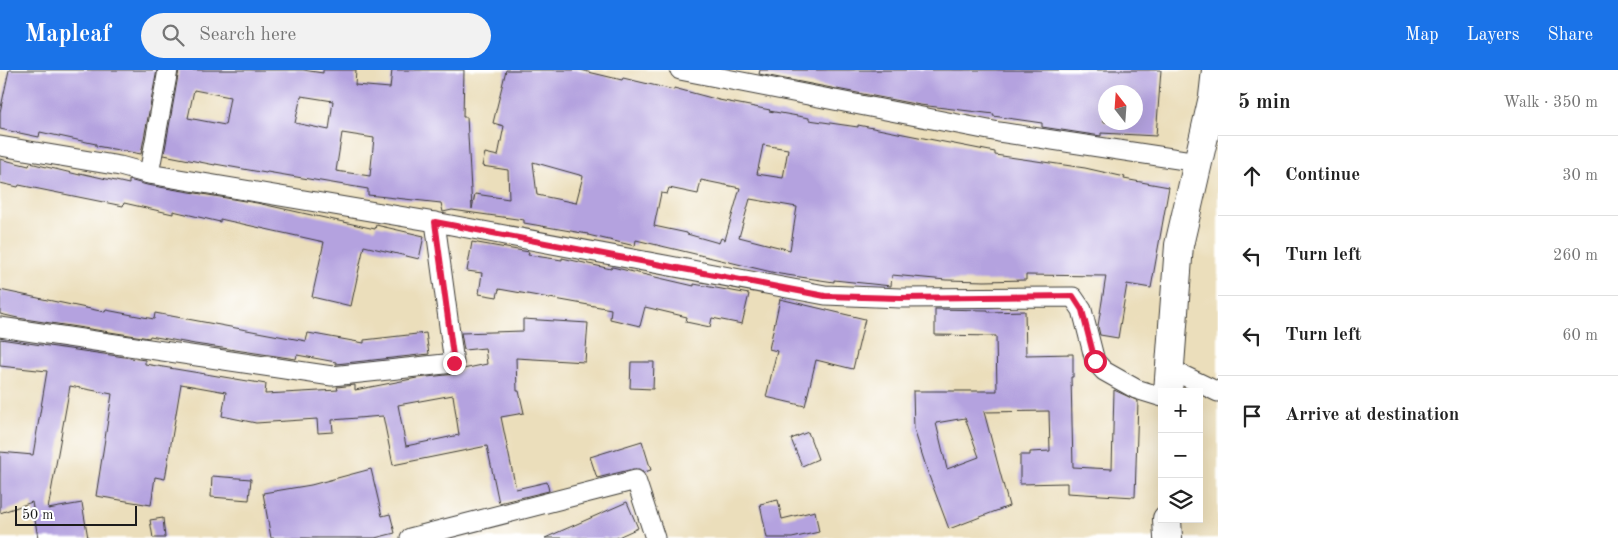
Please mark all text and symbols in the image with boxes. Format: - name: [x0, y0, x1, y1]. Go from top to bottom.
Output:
- search box: [141, 13, 491, 58]
- icon: search: [159, 21, 187, 49]
- text: Mapleaf: [25, 23, 111, 47]
- text: Search here: [199, 26, 296, 45]
- text: Map: [1405, 26, 1439, 44]
- text: Layers: [1467, 26, 1519, 44]
- text: Share: [1547, 26, 1593, 44]
- north arrow: [1098, 85, 1143, 130]
- text: 5 min: [1238, 92, 1291, 113]
- text: Walk · 350 m: [1503, 95, 1598, 111]
- icon: ahead: [1238, 162, 1266, 190]
- text: Continue: [1285, 166, 1360, 185]
- text: 30 m: [1562, 168, 1598, 184]
- icon: left: [1238, 242, 1266, 270]
- text: Turn left: [1285, 246, 1362, 265]
- text: 260 m: [1553, 248, 1598, 264]
- icon: left: [1238, 322, 1266, 350]
- text: Turn left: [1285, 326, 1362, 345]
- text: 60 m: [1562, 328, 1598, 344]
- route start: [1084, 350, 1107, 373]
- route end: [443, 352, 466, 375]
- map controls: [1158, 388, 1203, 523]
- button: +: [1158, 388, 1203, 433]
- icon: arrive: [1238, 402, 1266, 430]
- text: Arrive at destination: [1285, 406, 1459, 425]
- button: −: [1158, 433, 1203, 478]
- button: layers: [1158, 478, 1203, 523]
- scale bar: [15, 503, 138, 526]
- text: 50 m: [22, 508, 53, 522]

